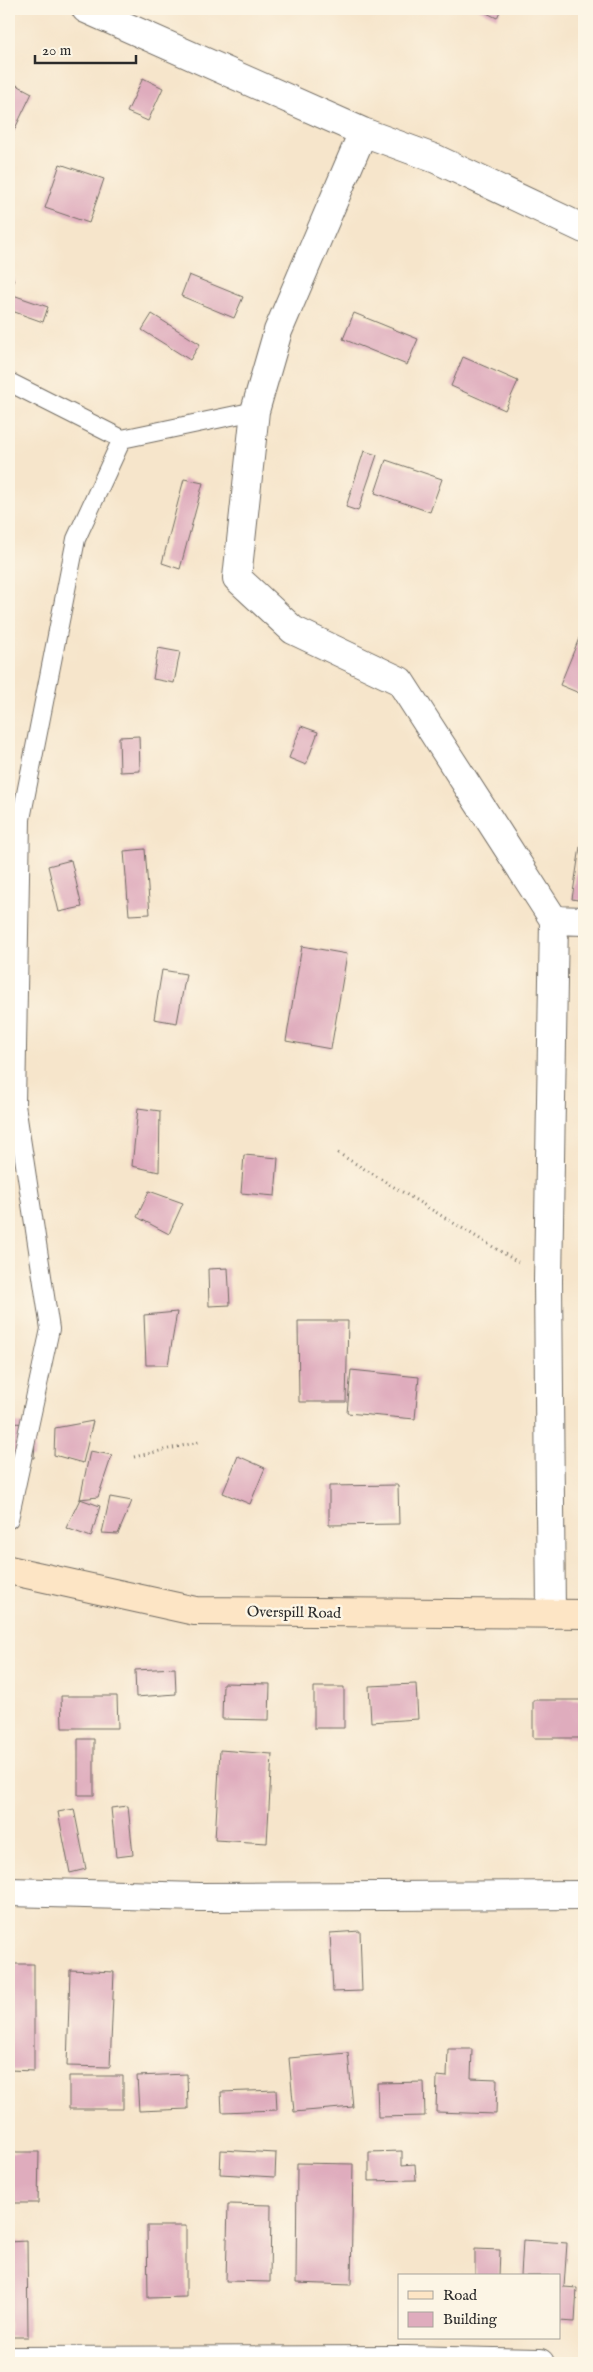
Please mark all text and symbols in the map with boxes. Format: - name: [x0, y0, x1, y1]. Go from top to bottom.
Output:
- scale bar: [35, 32, 136, 64]
- text: 20 m: [42, 41, 72, 60]
- street label: Overspill Road: [247, 1602, 342, 1623]
- legend: [398, 2274, 560, 2340]
- text: Road: [443, 2286, 478, 2305]
- text: Building: [443, 2310, 498, 2329]

